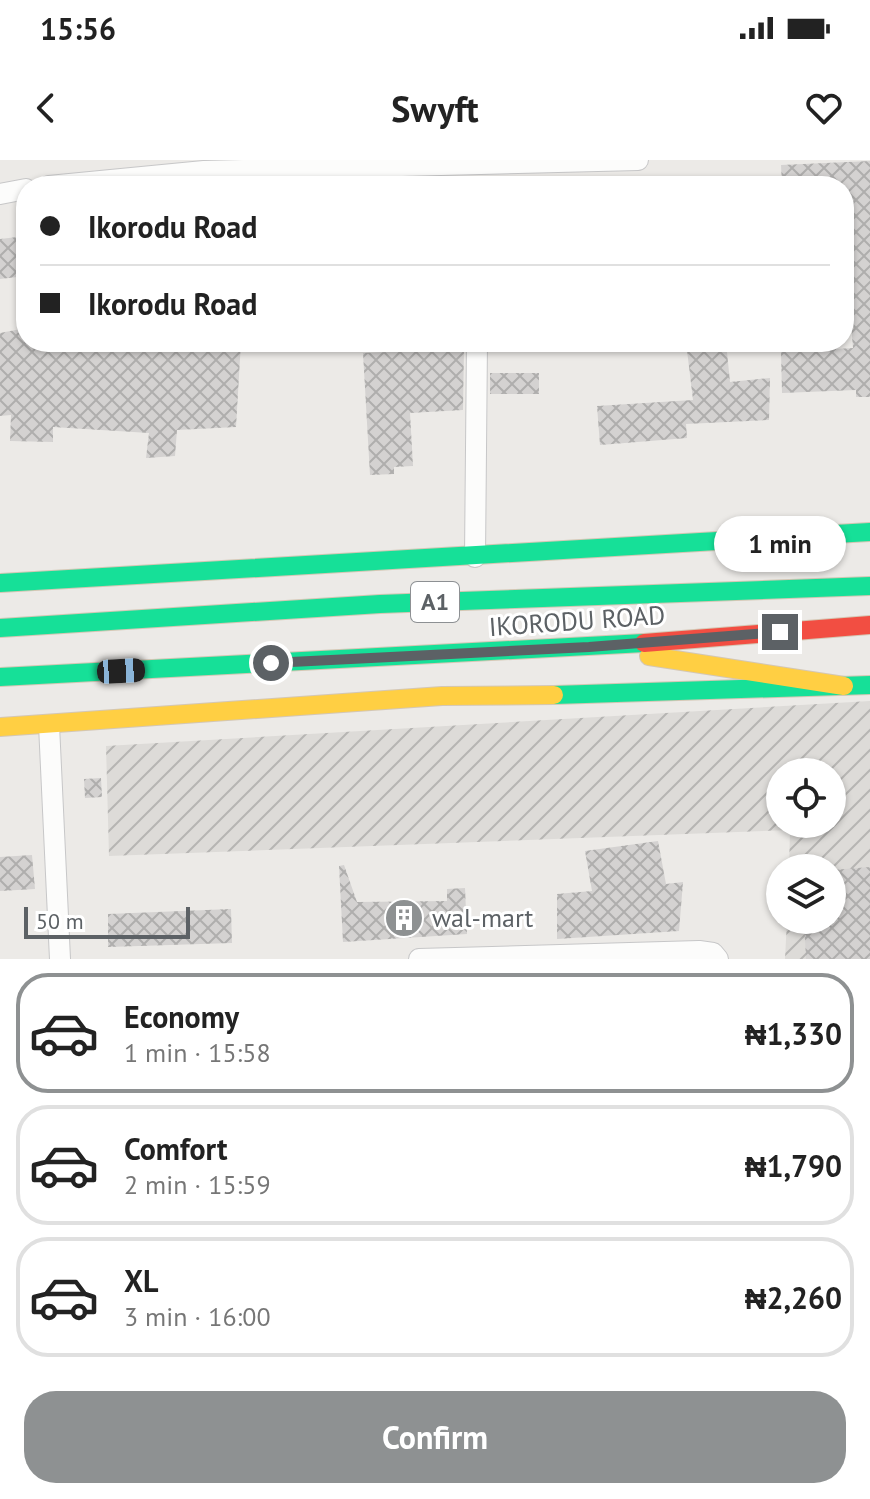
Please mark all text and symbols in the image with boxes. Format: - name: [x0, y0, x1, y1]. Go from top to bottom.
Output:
- text: 15:56: [40, 9, 116, 48]
- text: Swyft: [391, 85, 479, 132]
- icon: back: [24, 86, 68, 130]
- icon: heart: [802, 86, 846, 130]
- text: Ikorodu Road: [88, 207, 257, 246]
- text: Ikorodu Road: [88, 284, 257, 323]
- callout: 1 min: [714, 516, 846, 572]
- text: 1 min: [748, 527, 812, 560]
- road number: A1: [411, 582, 459, 622]
- street label: IKORODU ROAD: [488, 598, 666, 643]
- route end: [762, 614, 798, 650]
- route start: [253, 645, 289, 681]
- car: [96, 658, 146, 684]
- map controls: [766, 758, 846, 934]
- button: locate: [766, 758, 846, 838]
- button: layers: [766, 854, 846, 934]
- building icon: wal-mart: [383, 897, 425, 939]
- place label: wal-mart: [432, 901, 534, 934]
- scale bar: [24, 903, 190, 939]
- text: 50 m: [36, 907, 84, 935]
- icon: car: [28, 997, 100, 1069]
- text: Economy: [124, 997, 239, 1036]
- text: ₦1,330: [745, 1014, 842, 1053]
- text: 1 min · 15:58: [124, 1036, 271, 1069]
- icon: car: [28, 1129, 100, 1201]
- text: Comfort: [124, 1129, 227, 1168]
- text: ₦1,790: [745, 1146, 842, 1185]
- text: 2 min · 15:59: [124, 1168, 271, 1201]
- icon: car: [28, 1261, 100, 1333]
- text: XL: [124, 1261, 158, 1300]
- text: ₦2,260: [745, 1278, 842, 1317]
- text: 3 min · 16:00: [124, 1300, 271, 1333]
- button: Confirm: [24, 1391, 846, 1483]

